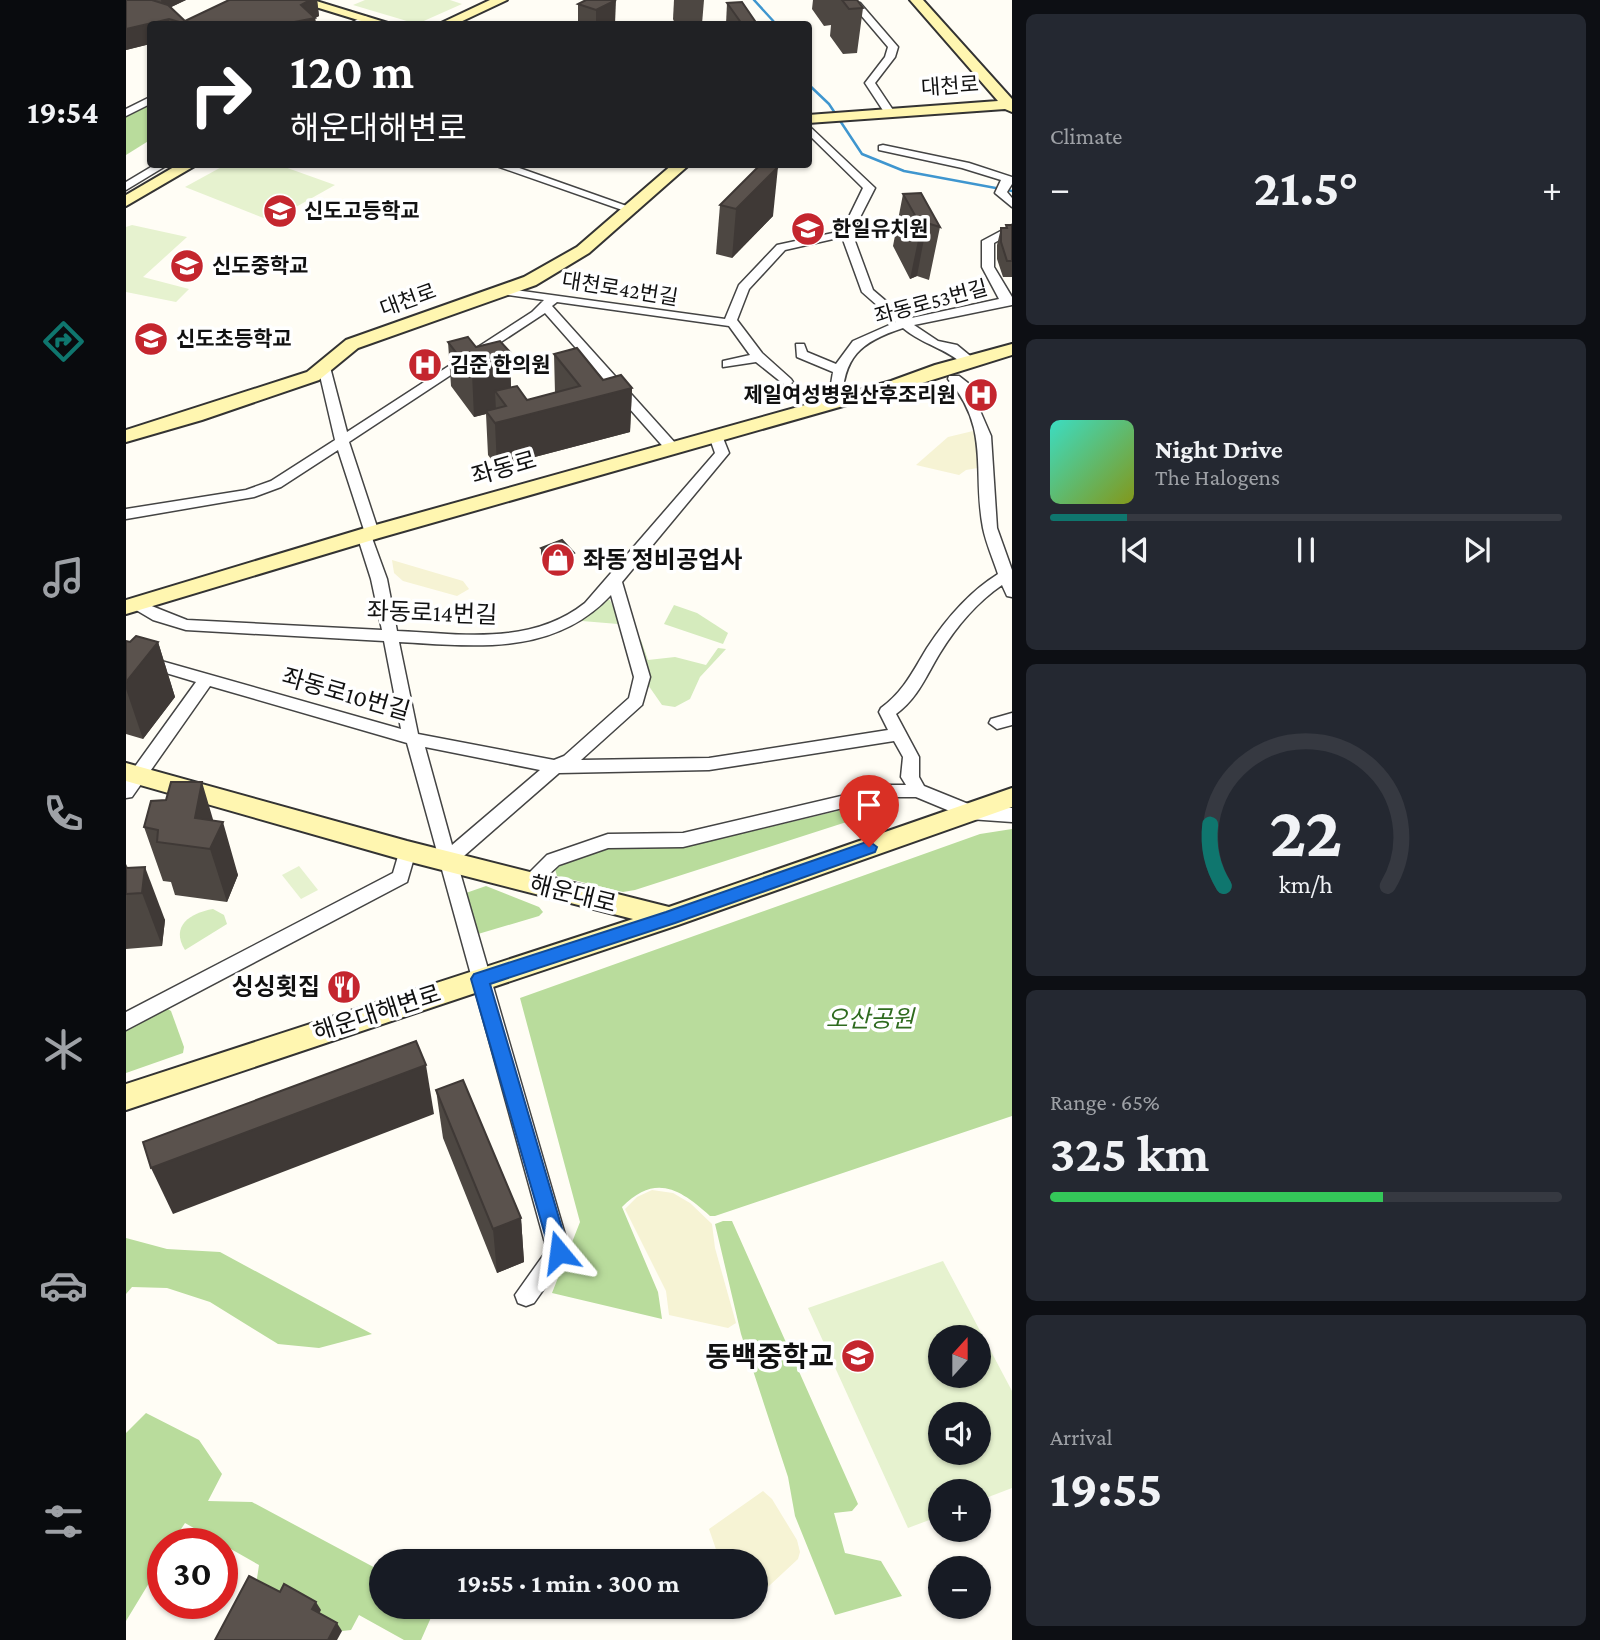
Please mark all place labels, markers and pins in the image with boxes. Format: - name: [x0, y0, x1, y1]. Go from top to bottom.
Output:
- school or university icon: 신도고등학교: [261, 192, 299, 230]
- place label: 신도고등학교: [304, 199, 420, 223]
- school or university icon: 한일유치원: [789, 210, 827, 248]
- place label: 한일유치원: [832, 217, 929, 241]
- school or university icon: 신도중학교: [168, 247, 206, 285]
- place label: 신도중학교: [212, 254, 309, 278]
- school or university icon: 신도초등학교: [132, 320, 170, 358]
- place label: 신도초등학교: [176, 327, 292, 351]
- hospital icon: 김준 한의원: [406, 346, 444, 384]
- place label: 김준 한의원: [450, 353, 551, 377]
- hospital icon: 제일여성병원산후조리원: [962, 376, 1000, 414]
- place label: 제일여성병원산후조리원: [743, 383, 956, 407]
- shop icon: 좌동 정비공업사: [539, 541, 577, 579]
- place label: 좌동 정비공업사: [583, 546, 742, 573]
- pin: [839, 775, 899, 847]
- restaurant icon: 싱싱횟집: [325, 968, 363, 1006]
- place label: 싱싱횟집: [232, 973, 320, 1000]
- school or university icon: 동백중학교: [839, 1337, 877, 1375]
- place label: 동백중학교: [705, 1341, 834, 1372]

